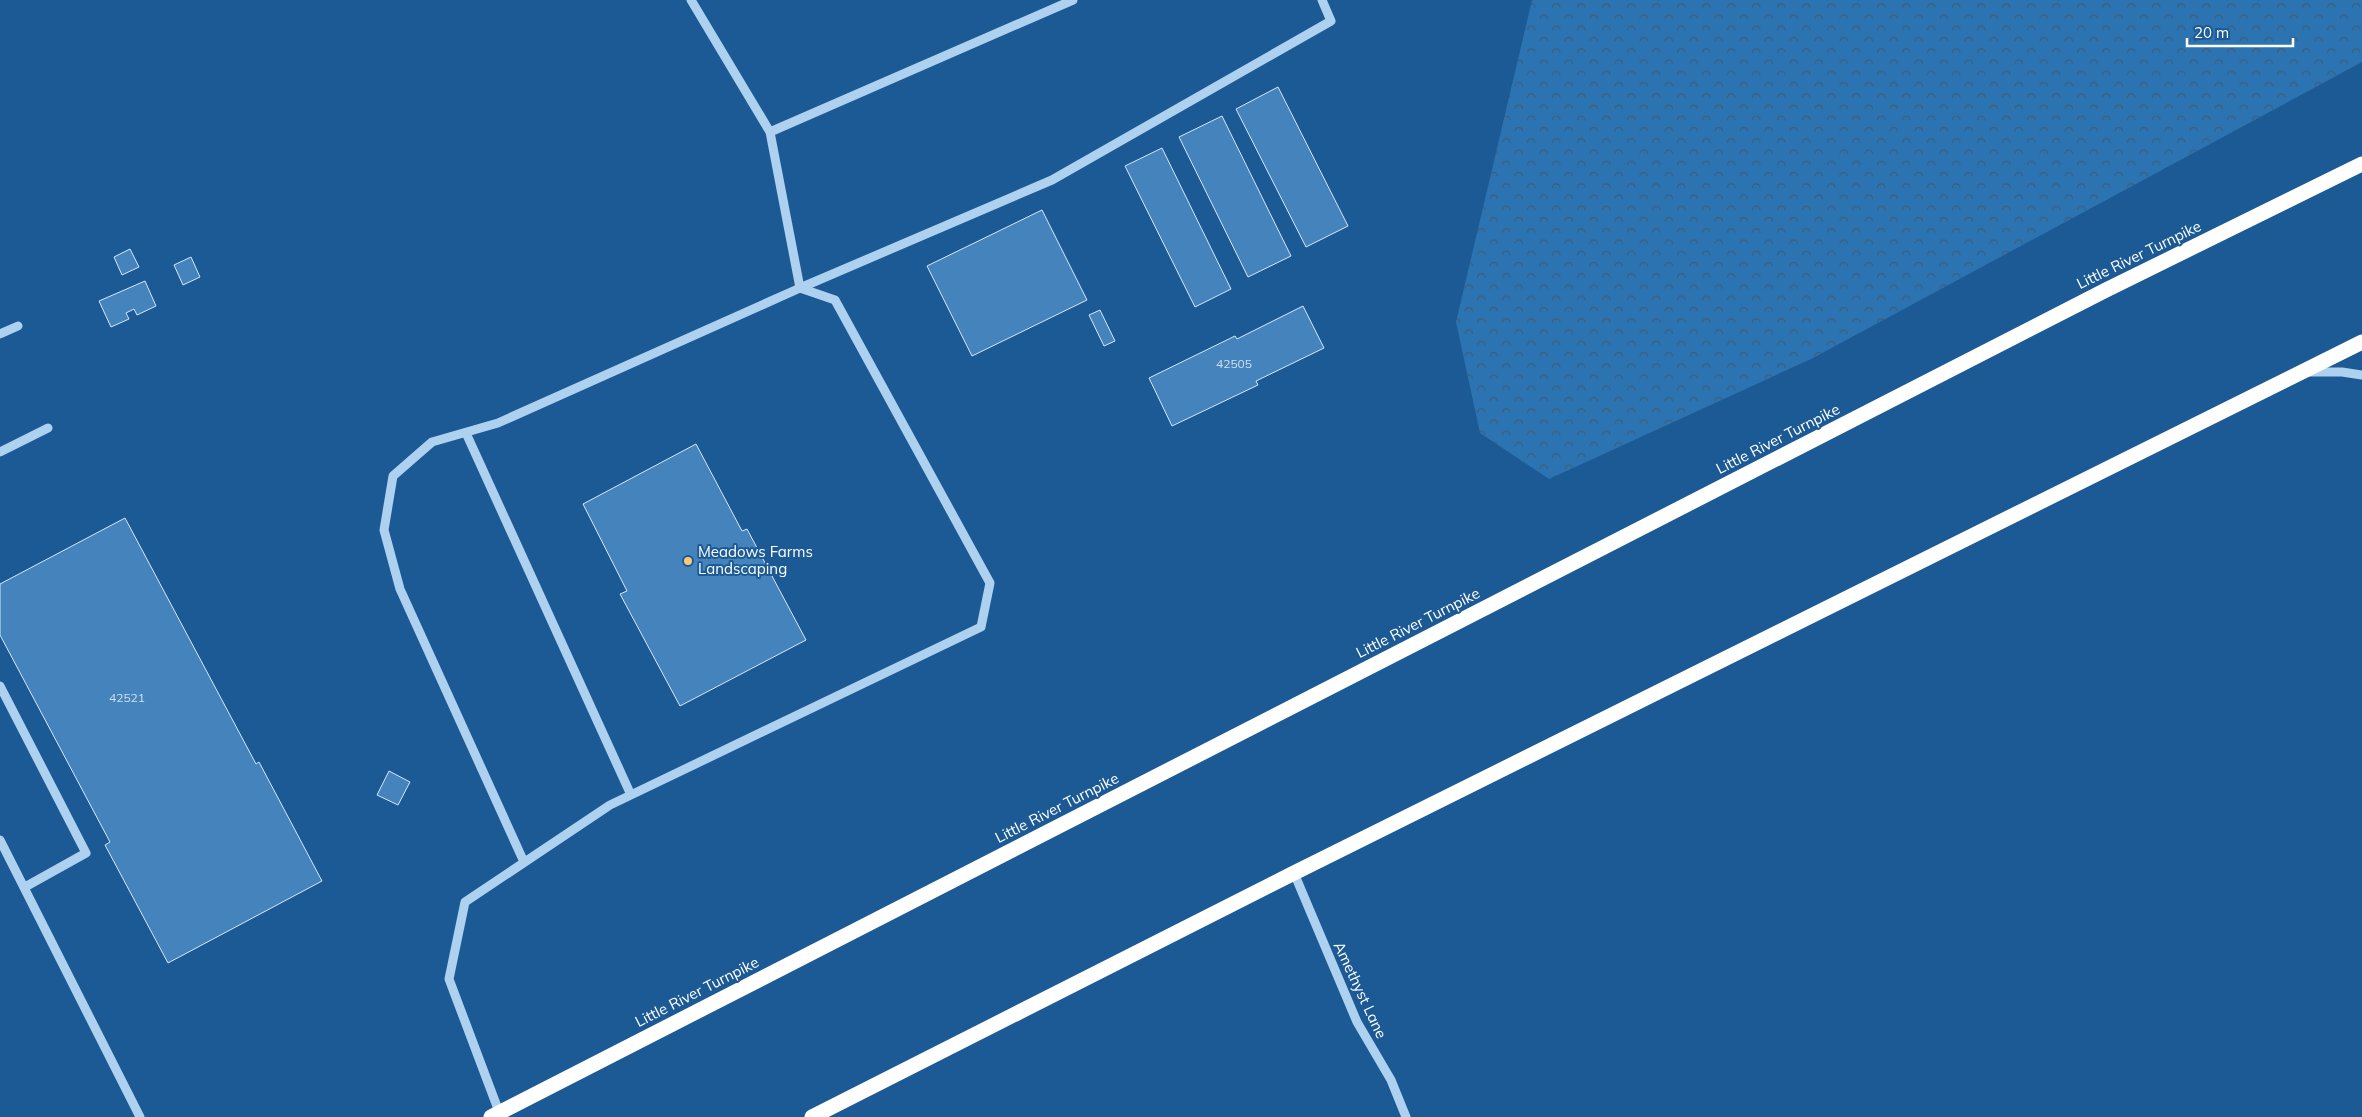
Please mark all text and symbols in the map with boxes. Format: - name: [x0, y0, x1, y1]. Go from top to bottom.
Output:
- scale bar: [2187, 15, 2293, 47]
- text: 20 m: [2194, 23, 2229, 42]
- street label: Little River Turnpike: [2073, 216, 2204, 293]
- house number: 42505: [1216, 356, 1252, 371]
- street label: Little River Turnpike: [1713, 399, 1843, 478]
- place label: Meadows Farms Landscaping: [698, 542, 813, 578]
- marker: Meadows Farms Landscaping: [682, 555, 694, 567]
- street label: Little River Turnpike: [1353, 583, 1483, 662]
- house number: 42521: [109, 690, 145, 705]
- street label: Little River Turnpike: [992, 768, 1122, 847]
- street label: Amethyst Lane: [1330, 938, 1391, 1041]
- street label: Little River Turnpike: [632, 952, 762, 1031]

